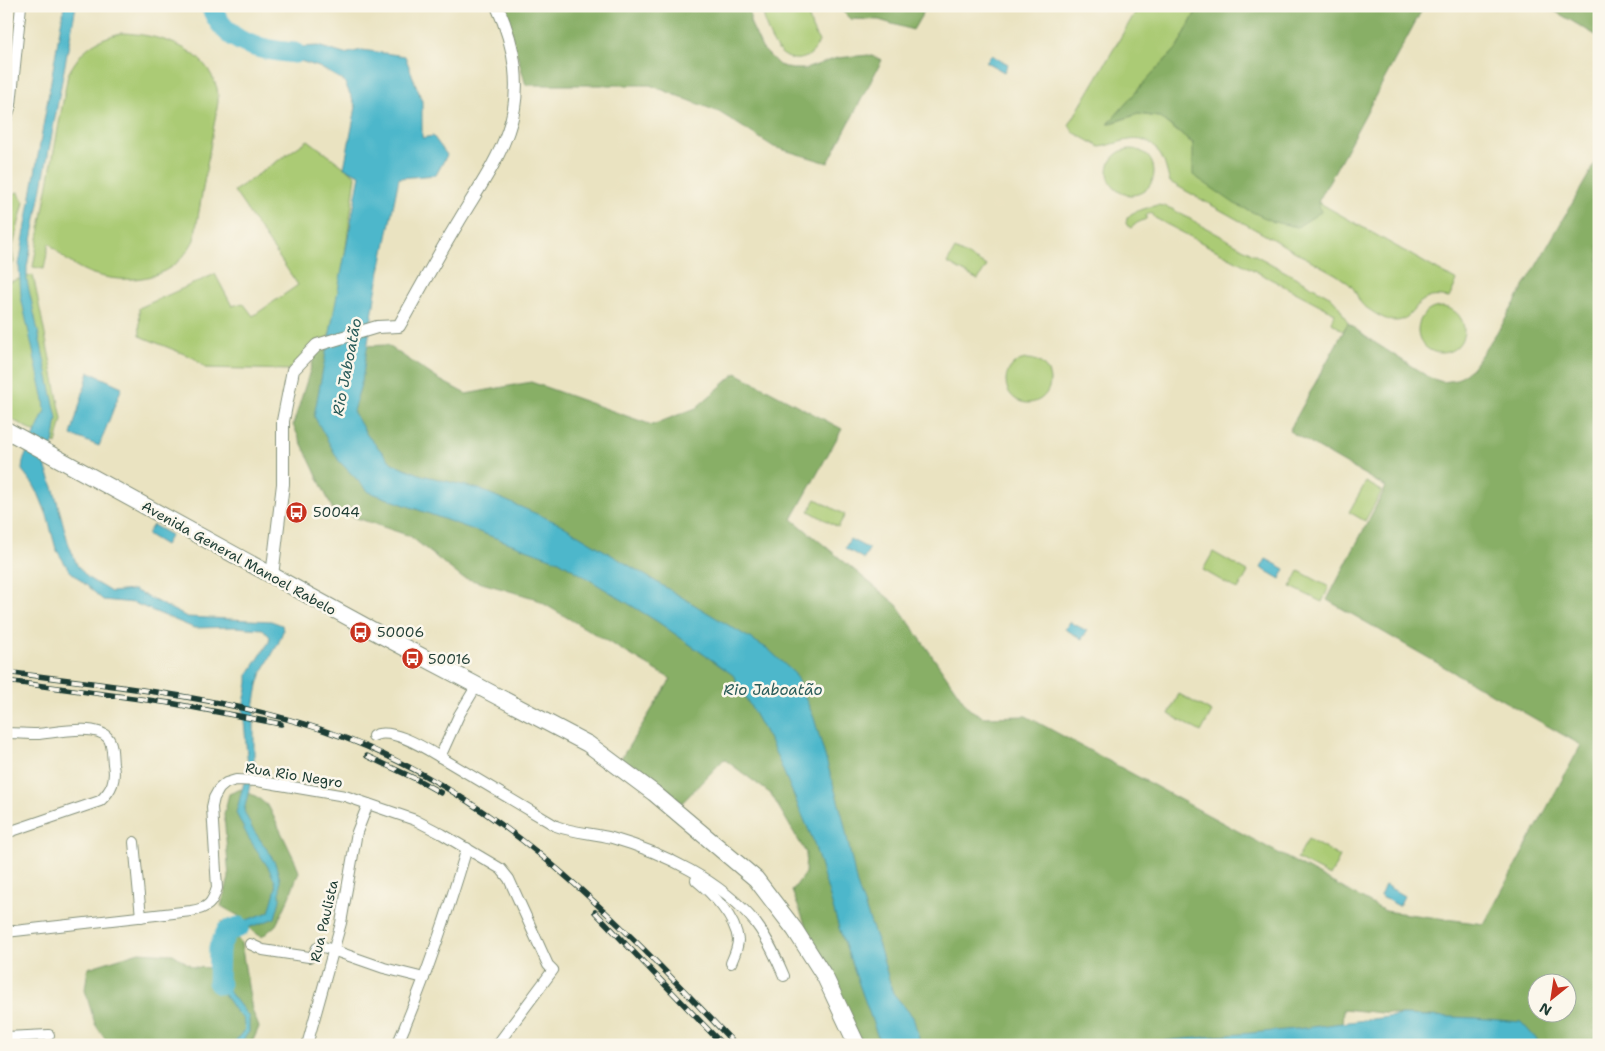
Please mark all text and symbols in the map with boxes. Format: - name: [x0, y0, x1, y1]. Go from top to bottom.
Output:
- water label: Rio Jaboatão: [328, 316, 366, 418]
- street label: Avenida General Manoel Rabelo: [138, 497, 340, 619]
- bus stop icon: 50044: [285, 500, 309, 524]
- place label: 50044: [313, 503, 360, 521]
- bus stop icon: 50006: [349, 620, 373, 644]
- place label: 50006: [377, 623, 424, 641]
- bus stop icon: 50016: [400, 647, 424, 671]
- place label: 50016: [428, 650, 471, 668]
- water label: Rio Jaboatão: [723, 680, 823, 700]
- street label: Rua Rio Negro: [244, 758, 344, 792]
- street label: Rua Paulista: [306, 878, 342, 964]
- north arrow: [1528, 974, 1578, 1024]
- text: N: [1536, 999, 1555, 1020]

